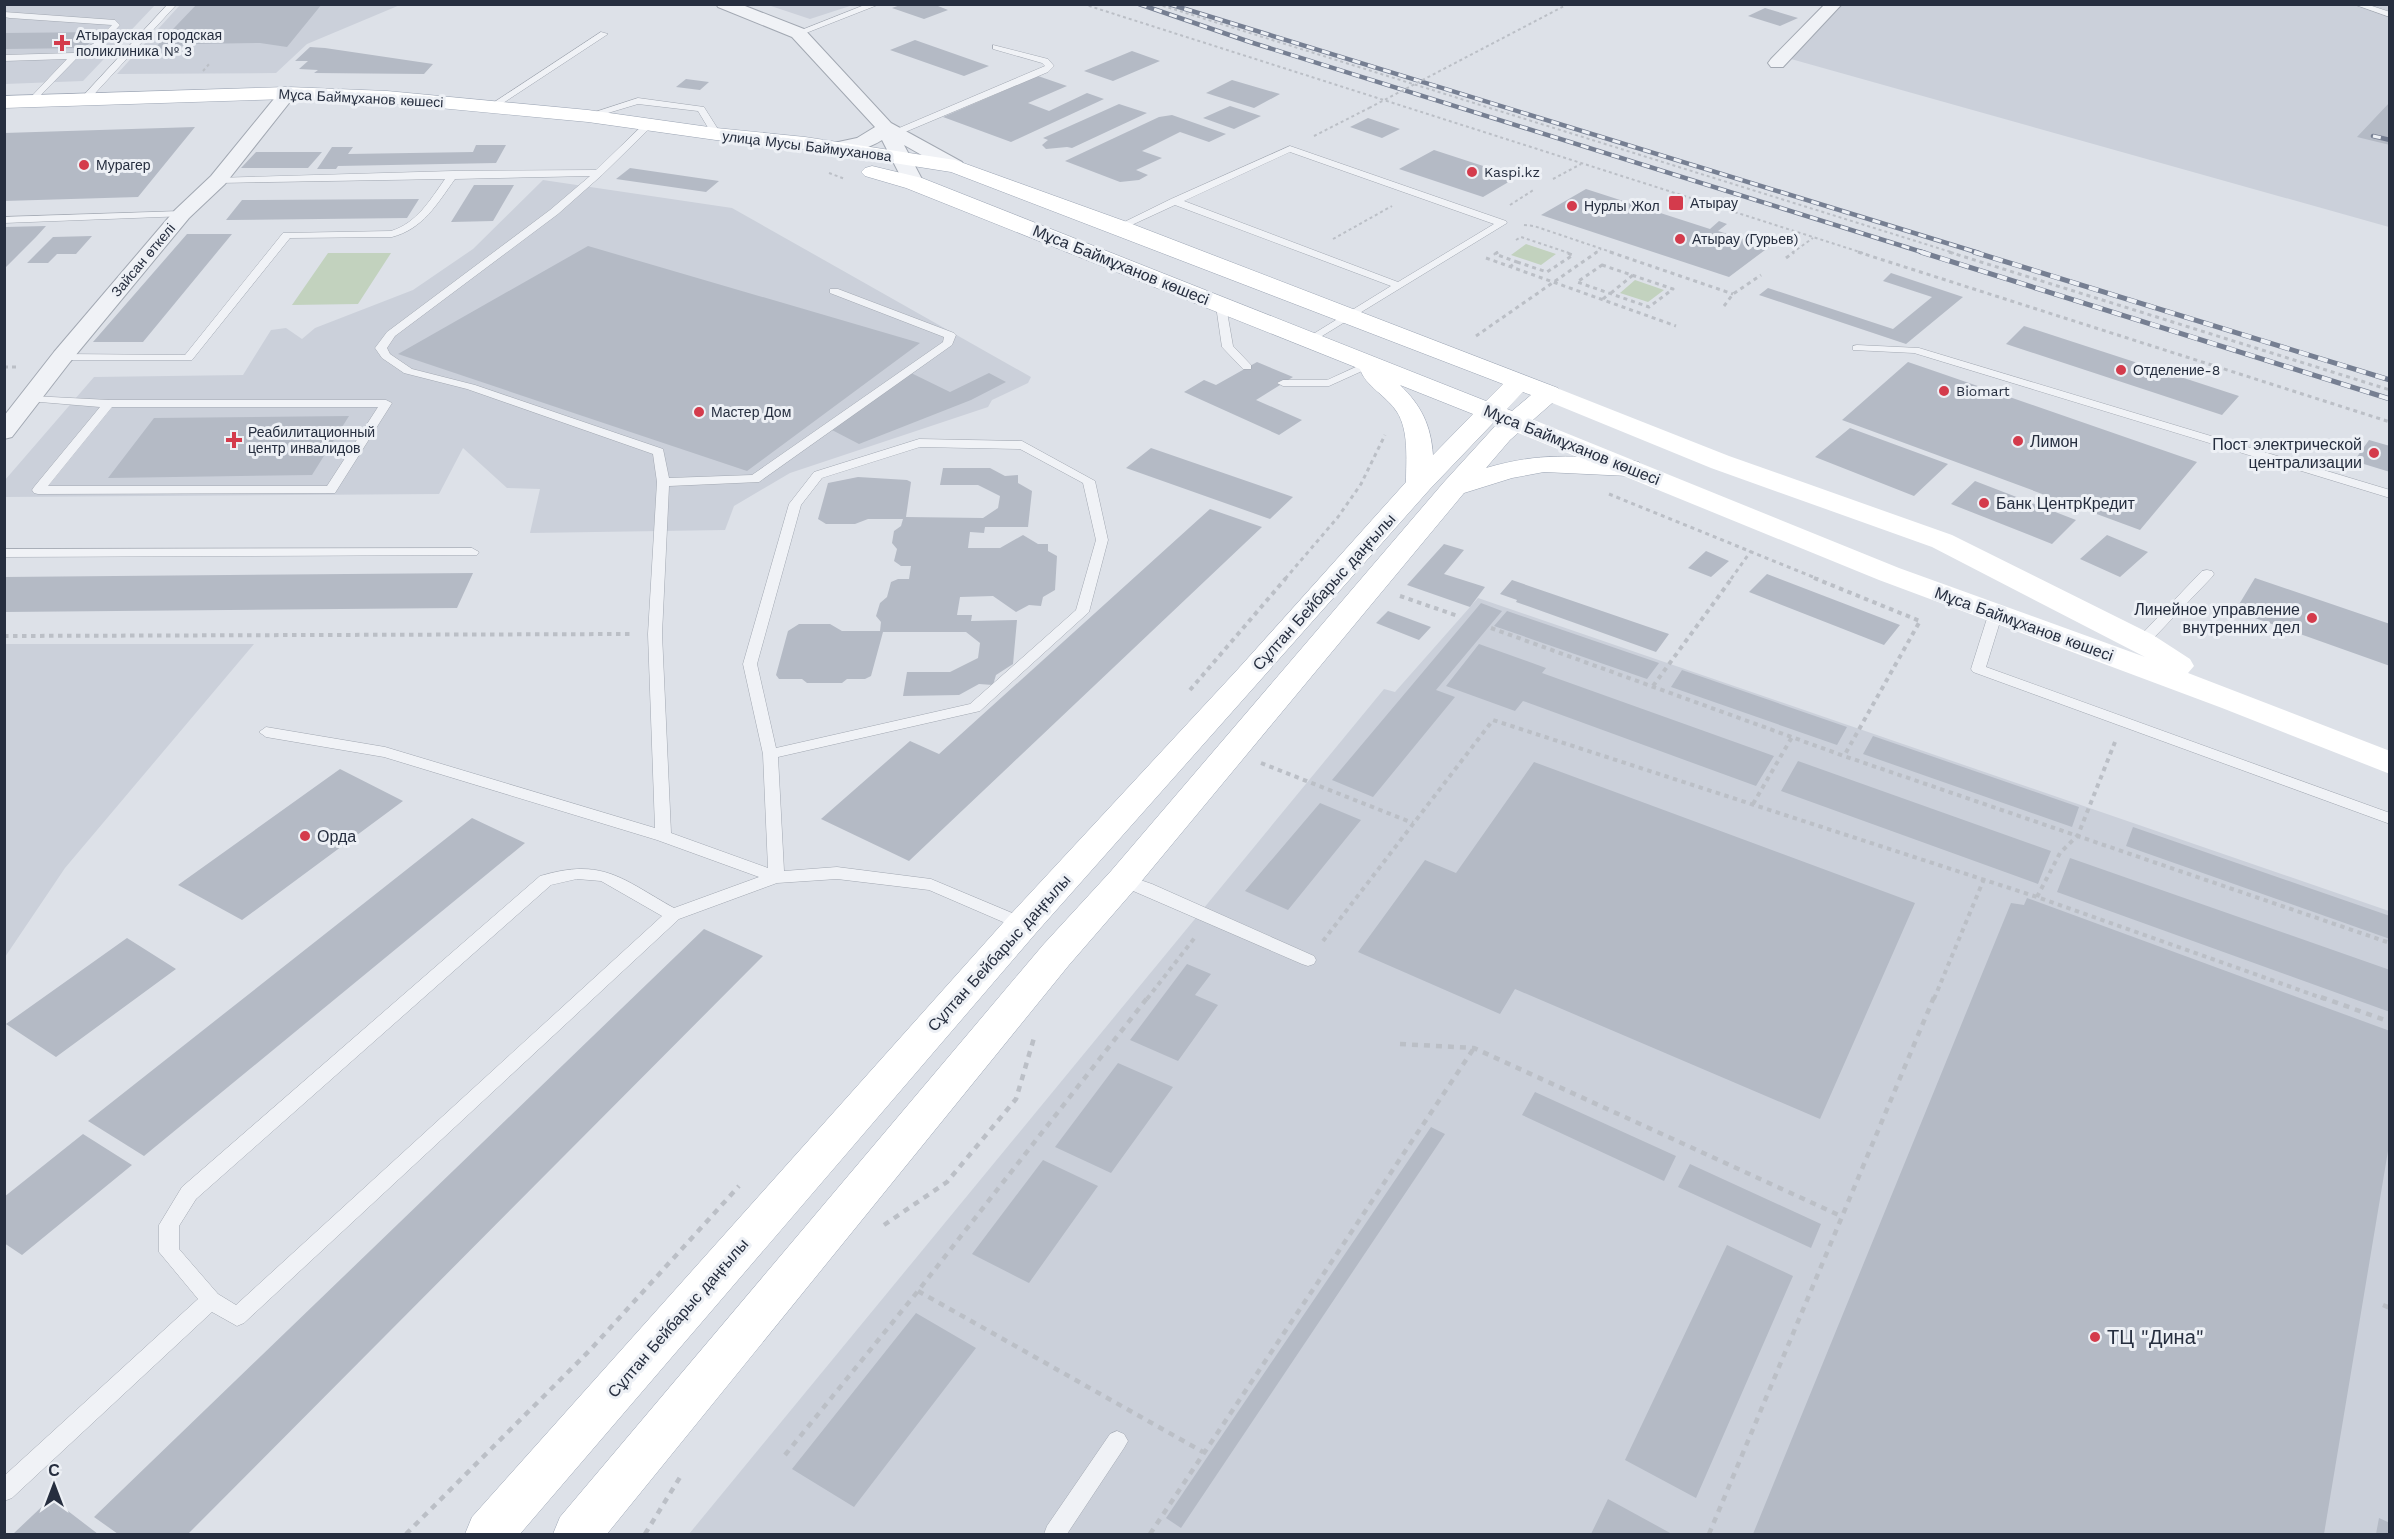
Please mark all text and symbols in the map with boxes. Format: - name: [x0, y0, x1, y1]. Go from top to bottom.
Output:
- place label: Атырауская городская поликлиника № 3: [76, 27, 222, 59]
- marker: Атырауская городская поликлиника № 3: [53, 34, 71, 52]
- street label: Мұса Баймұханов көшесі: [278, 86, 444, 110]
- street label: улица Мусы Баймуханова: [721, 128, 893, 164]
- place label: Мурагер: [96, 157, 151, 173]
- marker: Мурагер: [77, 158, 91, 172]
- place label: Kaspi.kz: [1484, 164, 1540, 180]
- marker: Kaspi.kz: [1465, 165, 1479, 179]
- marker: Атырау: [1667, 194, 1685, 212]
- place label: Атырау: [1690, 195, 1738, 211]
- place label: Нурлы Жол: [1584, 198, 1660, 214]
- marker: Нурлы Жол: [1565, 199, 1579, 213]
- street label: Зайсан өткелі: [108, 220, 178, 300]
- street label: Мұса Баймұханов көшесі: [1030, 221, 1212, 309]
- place label: Атырау (Гурьев): [1692, 231, 1798, 247]
- marker: Атырау (Гурьев): [1673, 232, 1687, 246]
- place label: Отделение-8: [2133, 362, 2220, 378]
- marker: Отделение-8: [2114, 363, 2128, 377]
- place label: Biomart: [1956, 383, 2010, 399]
- marker: Biomart: [1937, 384, 1951, 398]
- street label: Мұса Баймұханов көшесі: [1481, 401, 1663, 489]
- place label: Мастер Дом: [711, 404, 791, 420]
- marker: Мастер Дом: [692, 405, 706, 419]
- place label: Реабилитационный центр инвалидов: [248, 424, 375, 456]
- marker: Реабилитационный центр инвалидов: [225, 431, 243, 449]
- place label: Лимон: [2030, 432, 2078, 451]
- marker: Лимон: [2011, 434, 2025, 448]
- place label: Пост электрической централизации: [2212, 435, 2362, 472]
- marker: Пост электрической централизации: [2367, 446, 2381, 460]
- place label: Банк ЦентрКредит: [1996, 494, 2136, 513]
- marker: Банк ЦентрКредит: [1977, 496, 1991, 510]
- street label: Сұлтан Бейбарыс даңғылы: [1249, 510, 1399, 674]
- street label: Мұса Баймұханов көшесі: [1932, 583, 2116, 665]
- place label: Линейное управление внутренних дел: [2134, 600, 2300, 637]
- marker: Линейное управление внутренних дел: [2305, 611, 2319, 625]
- place label: Орда: [317, 827, 356, 846]
- marker: Орда: [298, 829, 312, 843]
- street label: Сұлтан Бейбарыс даңғылы: [924, 871, 1074, 1035]
- street label: Сұлтан Бейбарыс даңғылы: [604, 1235, 752, 1401]
- place label: ТЦ "Дина": [2107, 1325, 2204, 1349]
- marker: ТЦ "Дина": [2088, 1330, 2102, 1344]
- north arrow: [24, 1455, 84, 1515]
- text: С: [48, 1461, 60, 1480]

